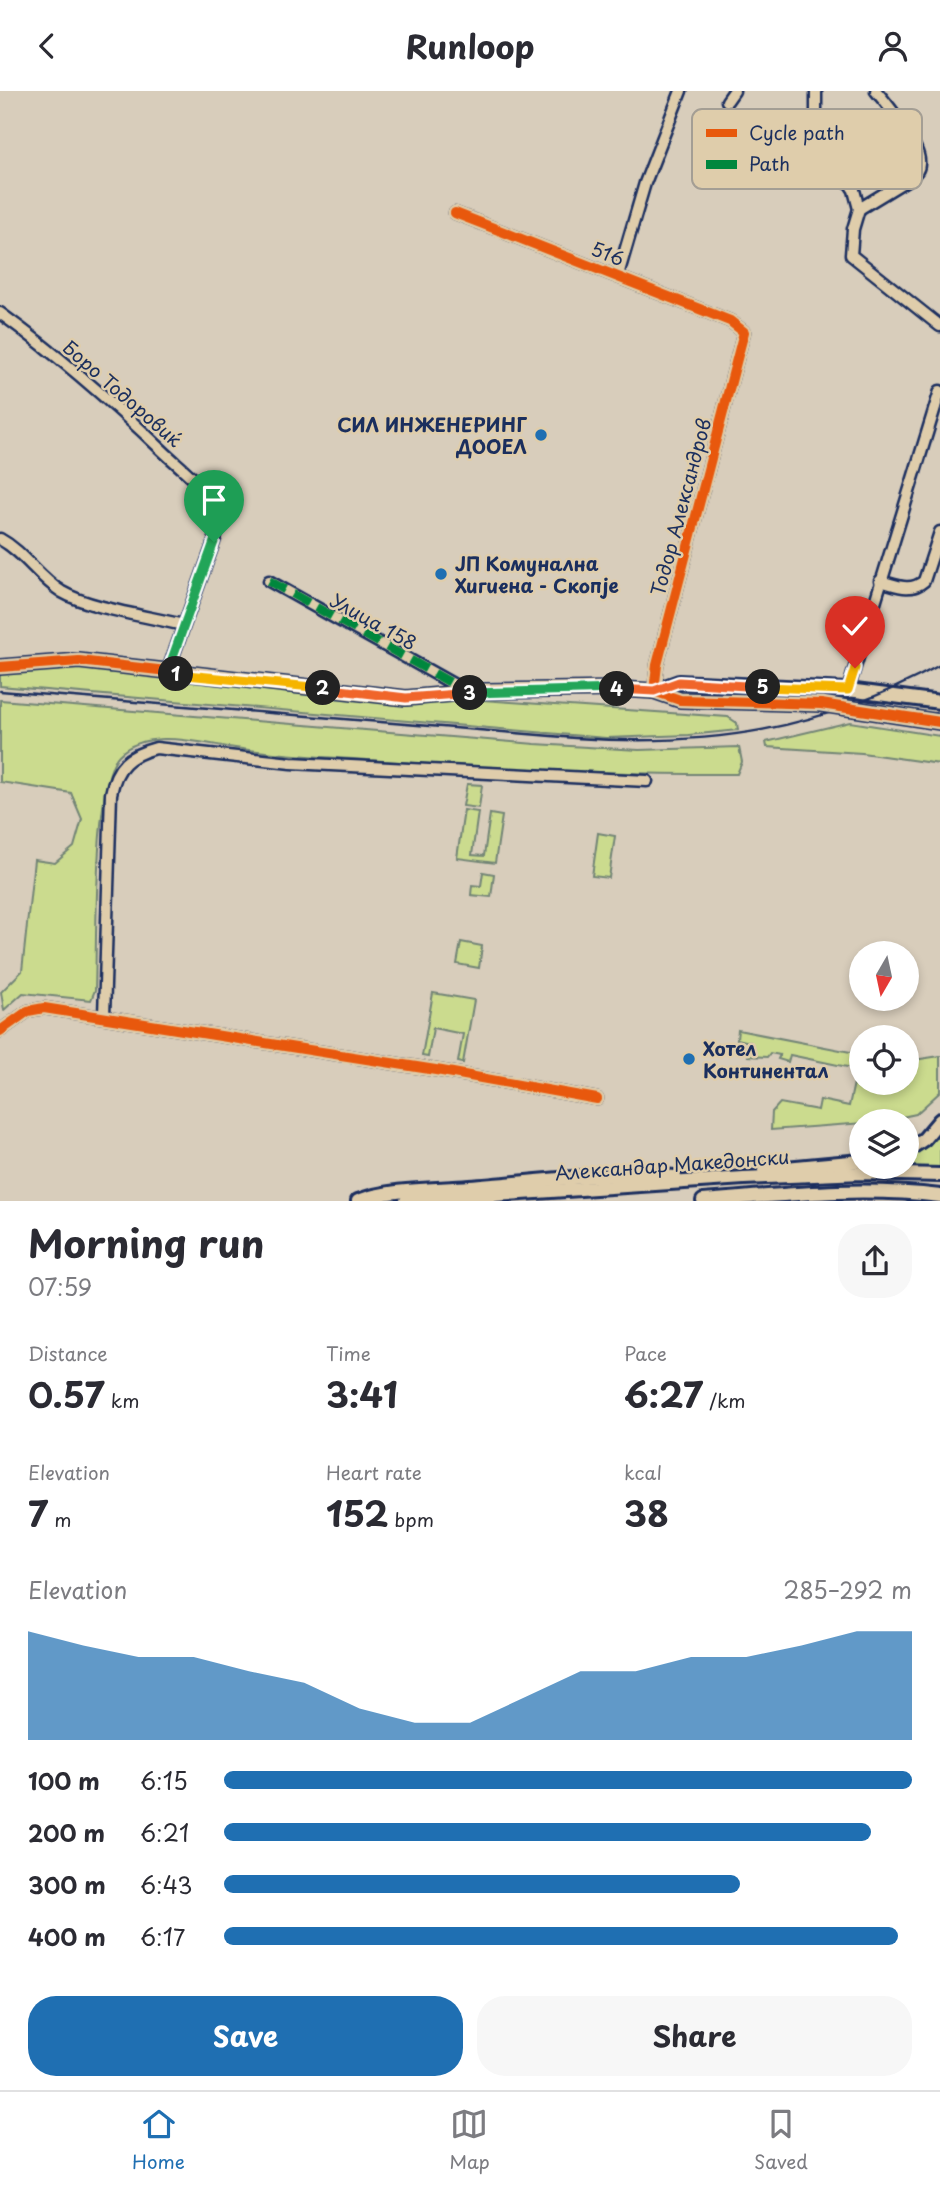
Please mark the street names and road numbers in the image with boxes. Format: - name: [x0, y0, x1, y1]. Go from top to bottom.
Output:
- street label: 516: [587, 234, 629, 272]
- street label: Боро Тодоровиќ: [57, 333, 189, 453]
- street label: Тодор Александров: [643, 415, 717, 599]
- street label: Улица 158: [326, 586, 422, 656]
- street label: Александар Македонски: [554, 1142, 790, 1186]

